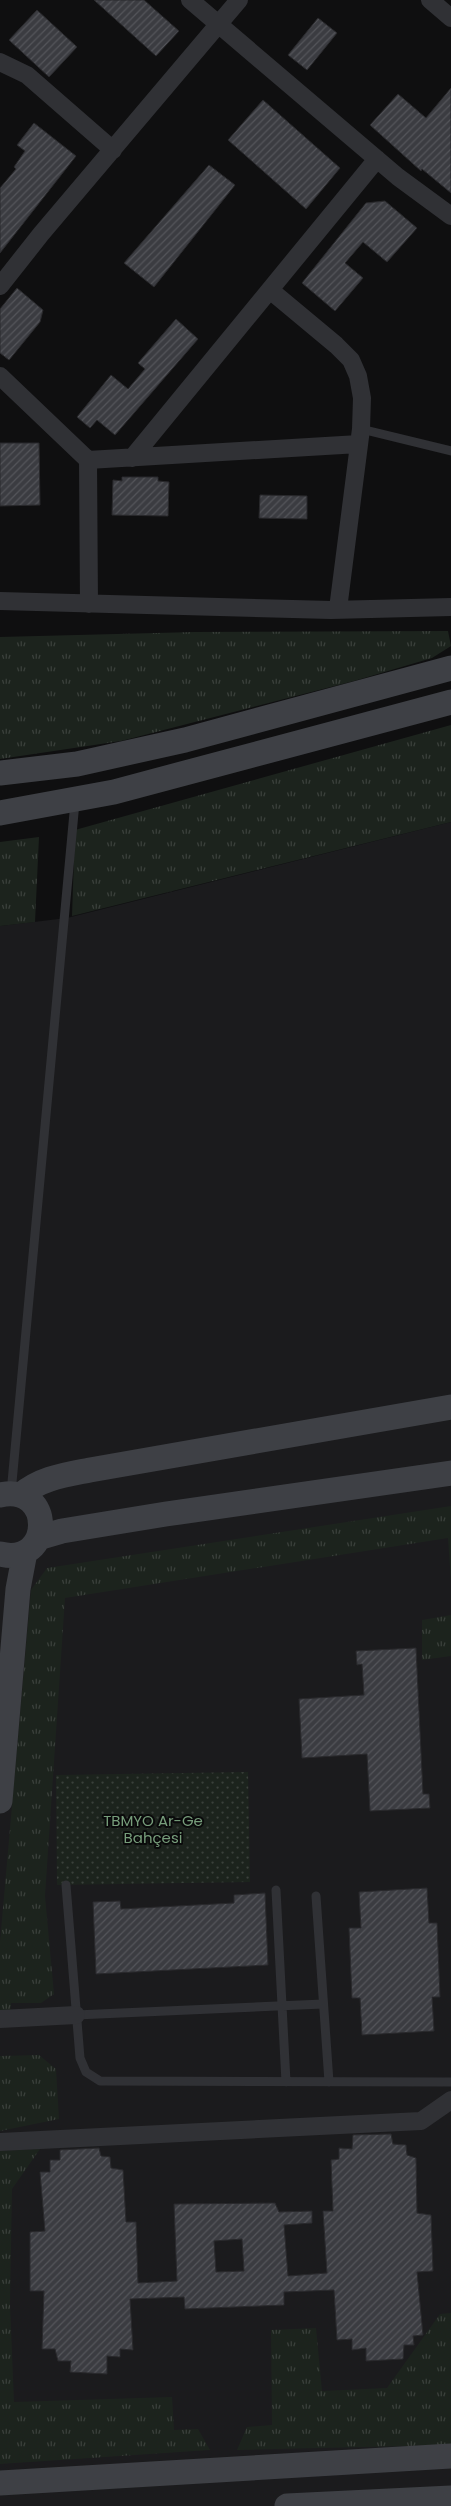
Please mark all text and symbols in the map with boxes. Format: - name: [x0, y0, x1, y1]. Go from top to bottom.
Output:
- park label: TBMYO Ar-Ge Bahçesi: [103, 1810, 203, 1848]

